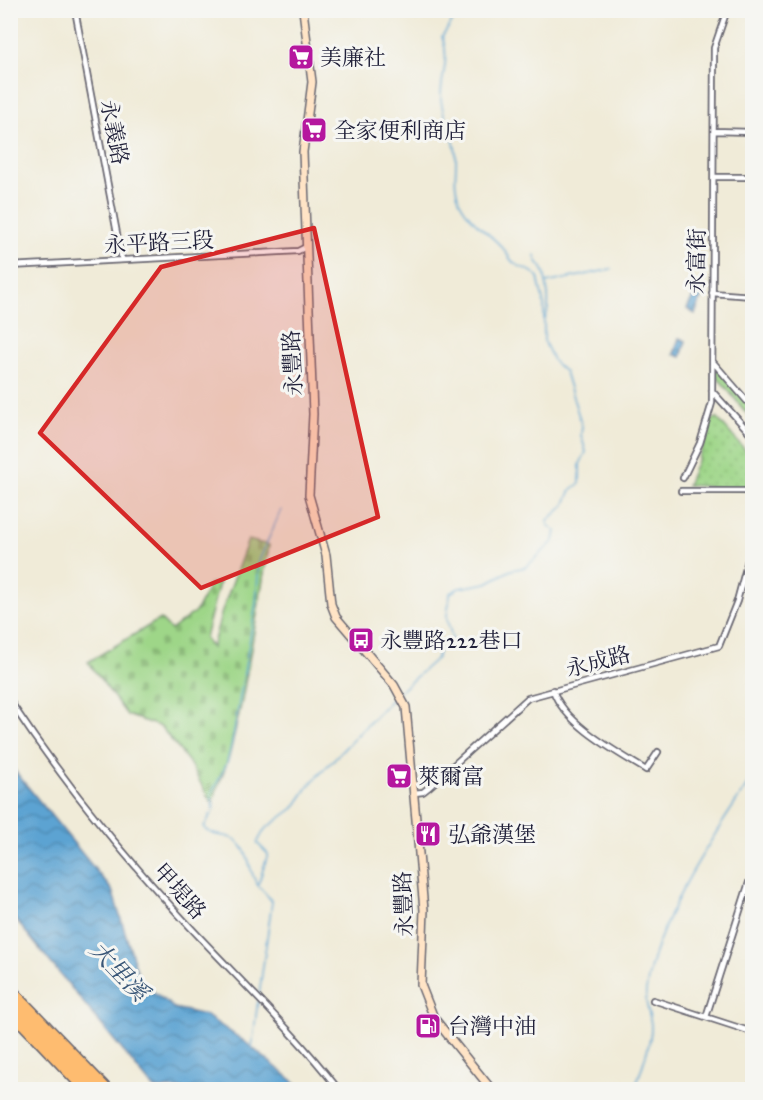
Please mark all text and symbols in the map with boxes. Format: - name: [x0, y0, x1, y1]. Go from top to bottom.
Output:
- supermarket icon: 美廉社: [286, 42, 316, 72]
- place label: 美廉社: [320, 44, 386, 71]
- street label: 永義路: [95, 97, 134, 167]
- supermarket icon: 全家便利商店: [299, 115, 329, 145]
- place label: 全家便利商店: [334, 117, 466, 144]
- street label: 永平路三段: [103, 226, 215, 259]
- street label: 永富街: [682, 228, 711, 294]
- street label: 永豐路: [277, 329, 308, 397]
- bus stop icon: 永豐路222巷口: [346, 625, 376, 655]
- place label: 永豐路222巷口: [380, 627, 522, 654]
- street label: 永成路: [563, 640, 633, 683]
- supermarket icon: 萊爾富: [384, 761, 414, 791]
- place label: 萊爾富: [418, 763, 484, 790]
- restaurant icon: 弘爺漢堡: [413, 819, 443, 849]
- place label: 弘爺漢堡: [448, 821, 536, 848]
- street label: 甲堤路: [148, 858, 212, 925]
- street label: 永豐路: [389, 871, 418, 937]
- water label: 大里溪: [83, 935, 157, 1009]
- fuel station icon: 台灣中油: [413, 1011, 443, 1041]
- place label: 台灣中油: [448, 1013, 536, 1040]

